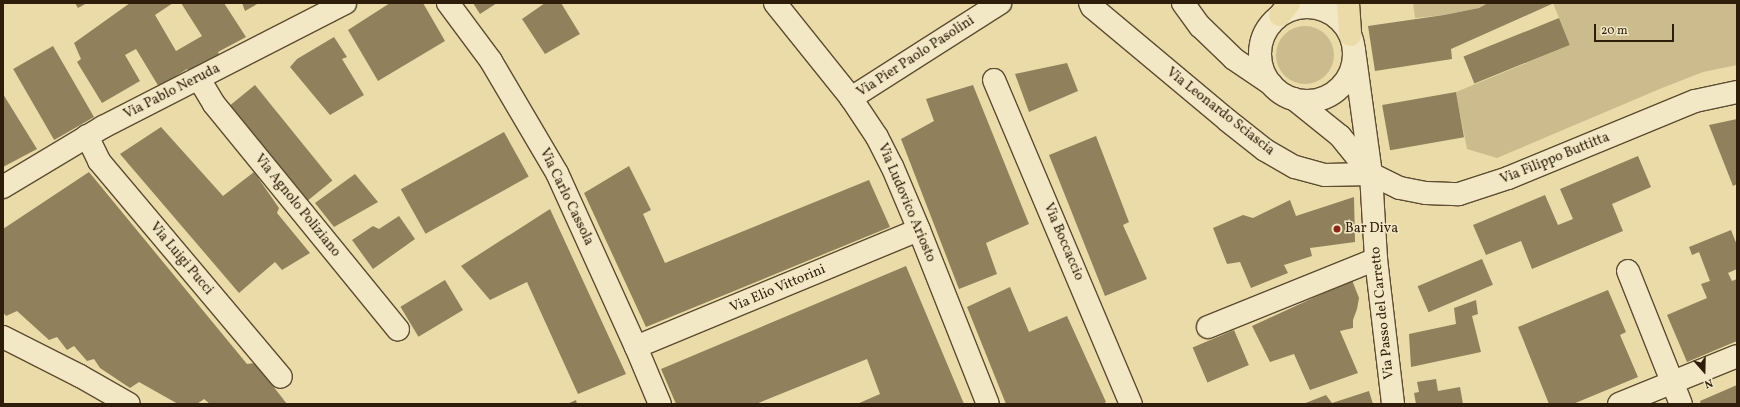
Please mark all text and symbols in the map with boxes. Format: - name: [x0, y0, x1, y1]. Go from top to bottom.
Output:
- street label: Via Pier Paolo Pasolini: [854, 13, 978, 101]
- scale bar: [1596, 16, 1676, 42]
- text: 20 m: [1601, 23, 1628, 39]
- street label: Via Pablo Neruda: [121, 61, 223, 123]
- street label: Via Leonardo Sciascia: [1163, 65, 1277, 159]
- street label: Via Filippo Buttitta: [1498, 129, 1612, 189]
- street label: Via Ludovico Ariosto: [873, 141, 939, 265]
- street label: Via Carlo Cassola: [535, 146, 597, 248]
- street label: Via Agnolo Poliziano: [250, 151, 344, 261]
- street label: Via Boccaccio: [1039, 201, 1087, 283]
- street label: Via Luigi Pucci: [146, 219, 216, 299]
- place label: Bar Diva: [1345, 221, 1398, 237]
- marker: Bar Diva: [1332, 224, 1342, 234]
- street label: Via Passo del Carretto: [1368, 246, 1398, 380]
- street label: Via Elio Vittorini: [727, 261, 829, 317]
- north arrow: [1684, 351, 1724, 391]
- text: N: [1702, 374, 1715, 391]

